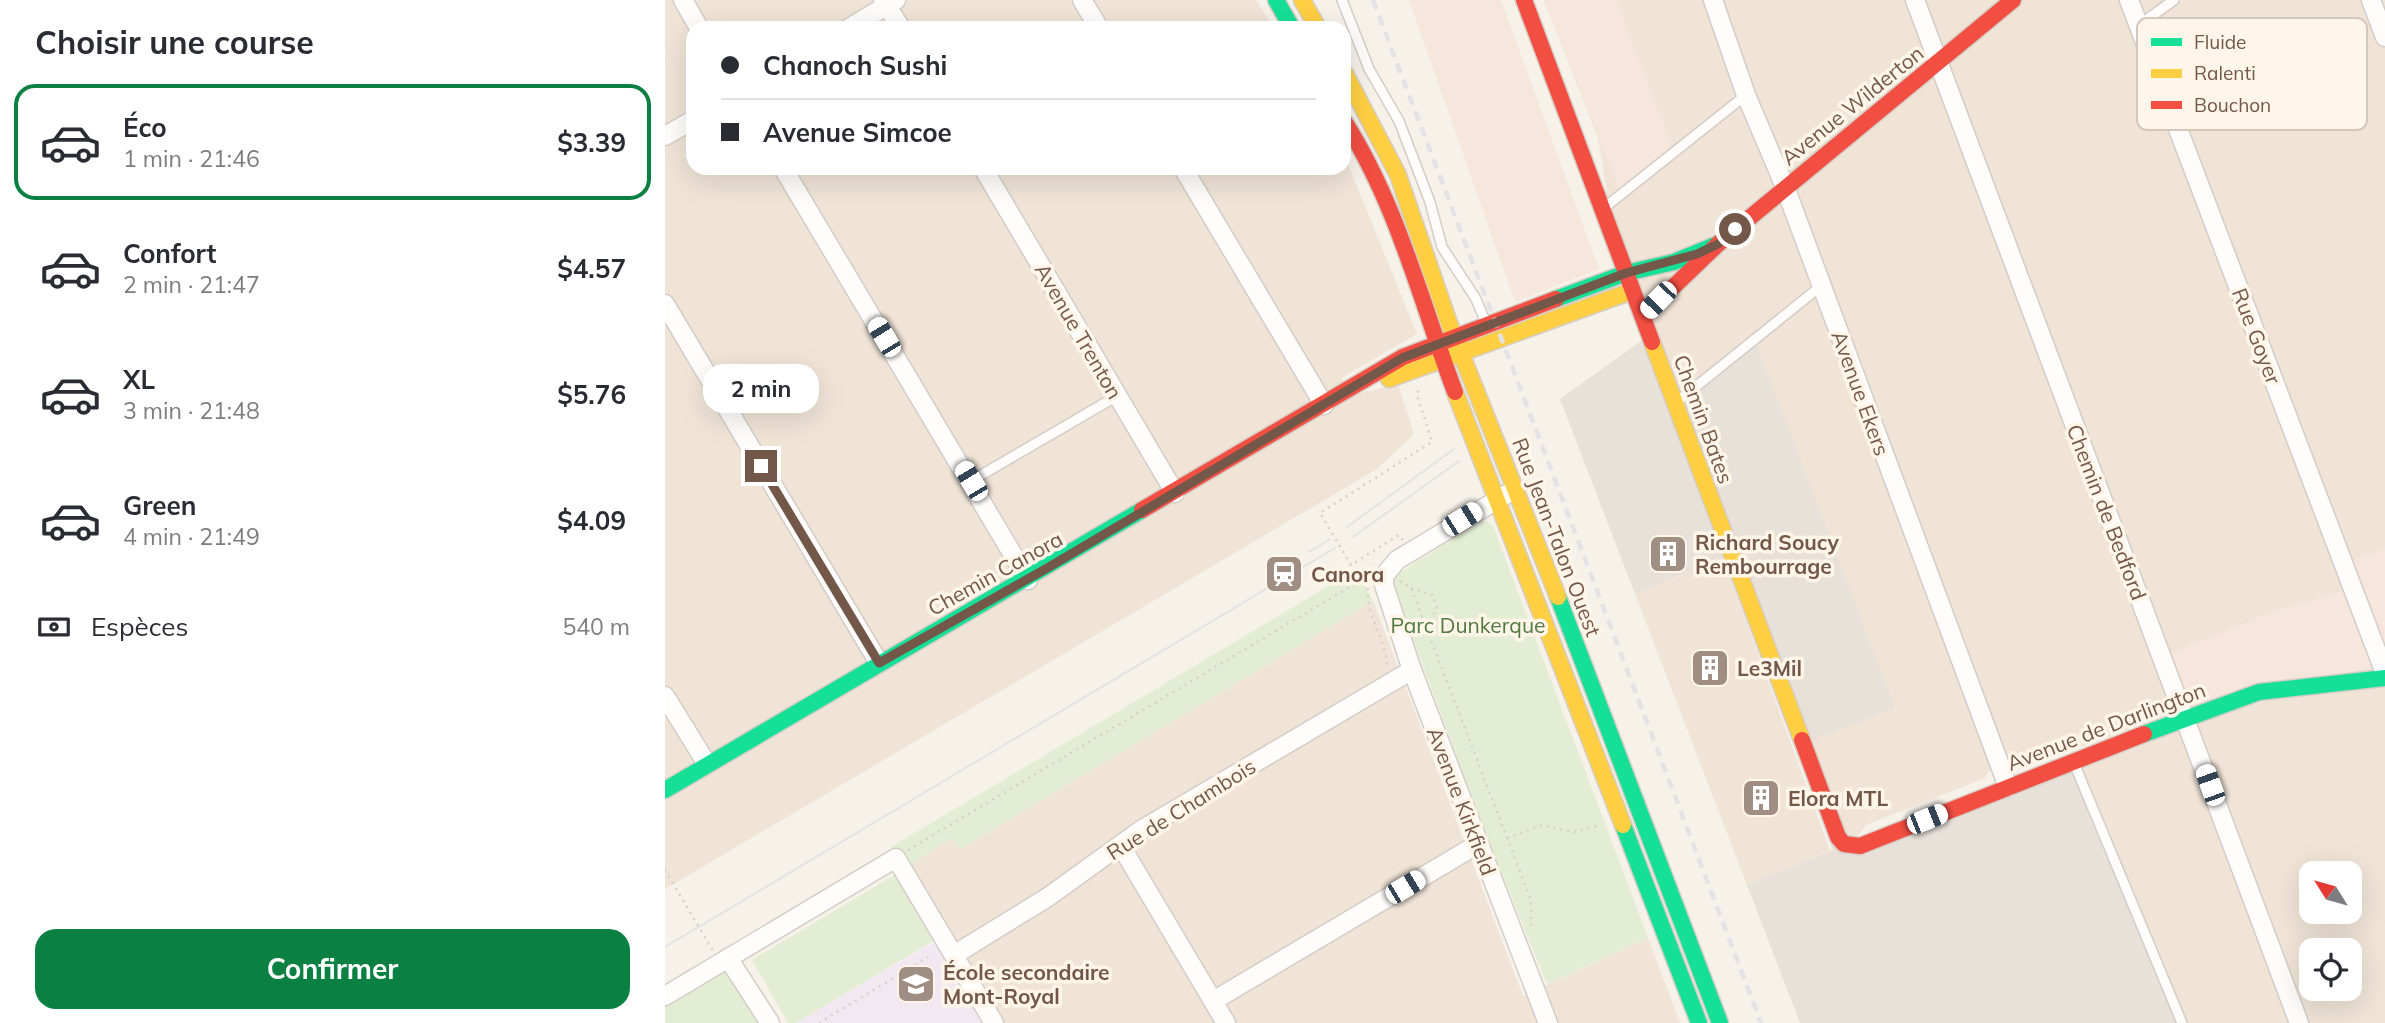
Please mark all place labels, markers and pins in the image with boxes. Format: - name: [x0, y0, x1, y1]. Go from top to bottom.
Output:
- place label: Richard Soucy Rembourrage: [1695, 529, 1840, 579]
- building icon: Richard Soucy Rembourrage: [1647, 533, 1689, 575]
- station icon: Canora: [1263, 553, 1305, 595]
- place label: Canora: [1311, 561, 1384, 587]
- building icon: Le3Mil: [1689, 647, 1731, 689]
- place label: Le3Mil: [1737, 655, 1802, 681]
- building icon: Elora MTL: [1740, 777, 1782, 819]
- place label: Elora MTL: [1788, 785, 1889, 811]
- place label: École secondaire Mont-Royal: [943, 959, 1110, 1009]
- school or university icon: École secondaire Mont-Royal: [895, 963, 937, 1005]

